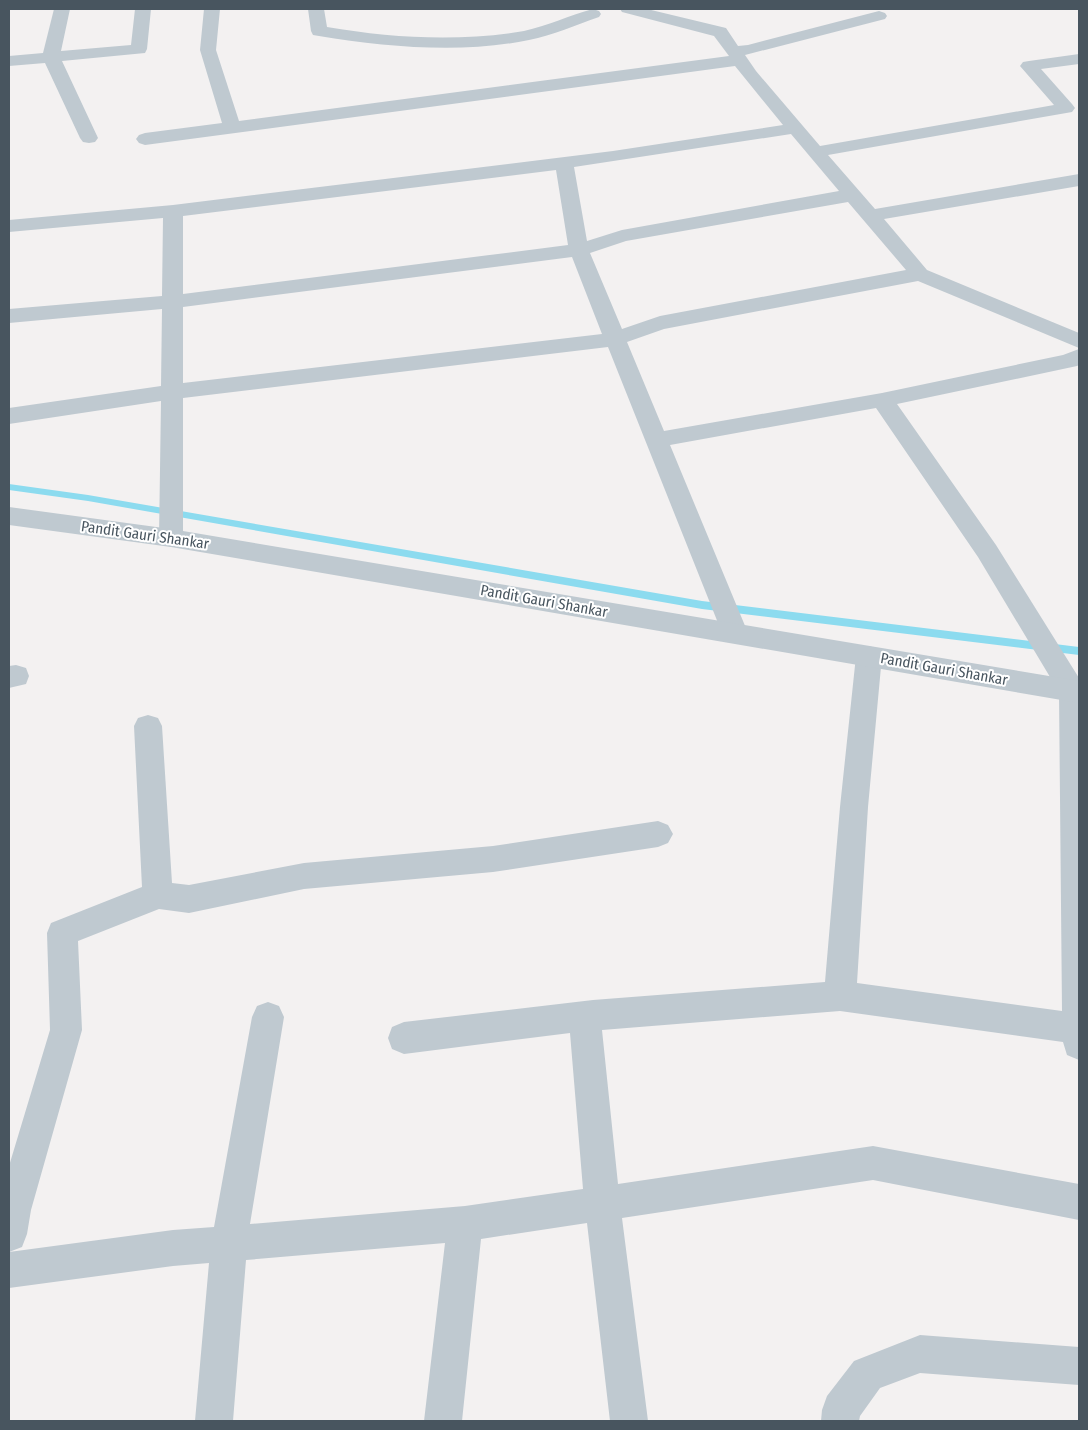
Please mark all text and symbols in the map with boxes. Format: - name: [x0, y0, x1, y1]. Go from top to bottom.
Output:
- street label: Pandit Gauri Shankar: [80, 517, 211, 553]
- street label: Pandit Gauri Shankar: [479, 581, 610, 621]
- street label: Pandit Gauri Shankar: [879, 649, 1010, 689]

